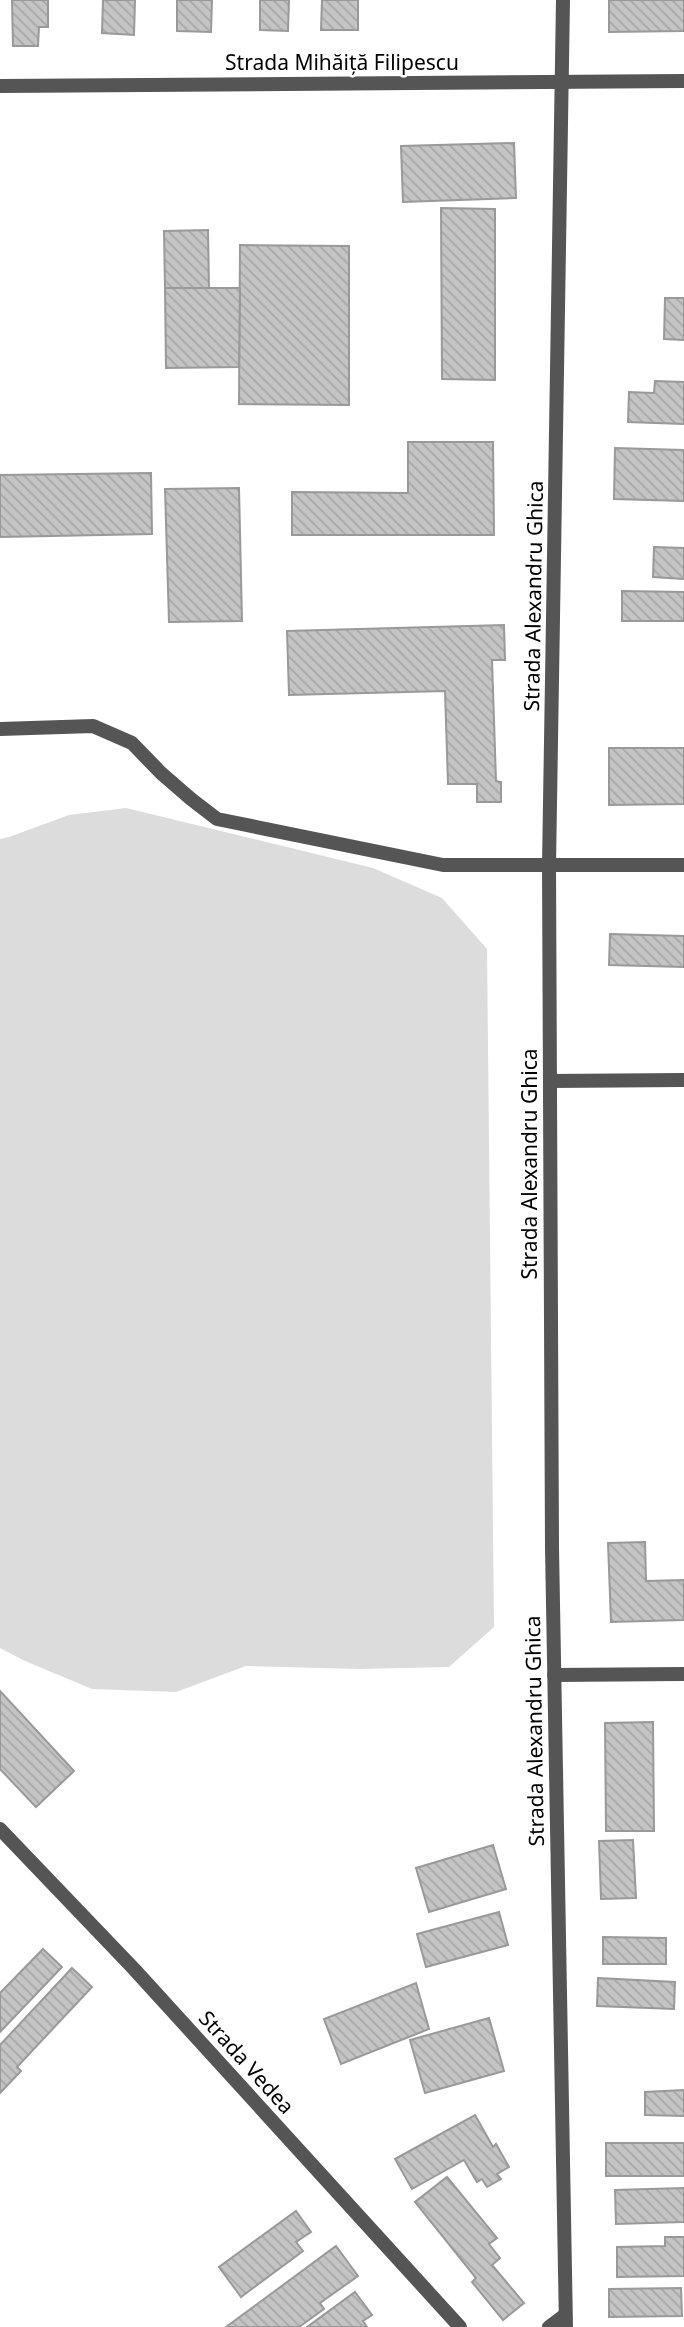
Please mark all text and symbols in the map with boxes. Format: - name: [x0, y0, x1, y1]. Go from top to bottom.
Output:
- street label: Strada Mihăiță Filipescu: [225, 48, 459, 76]
- street label: Strada Alexandru Ghica: [517, 480, 549, 712]
- street label: Strada Alexandru Ghica: [515, 1049, 543, 1280]
- street label: Strada Alexandru Ghica: [518, 1615, 550, 1847]
- street label: Strada Vedea: [193, 2004, 301, 2120]

